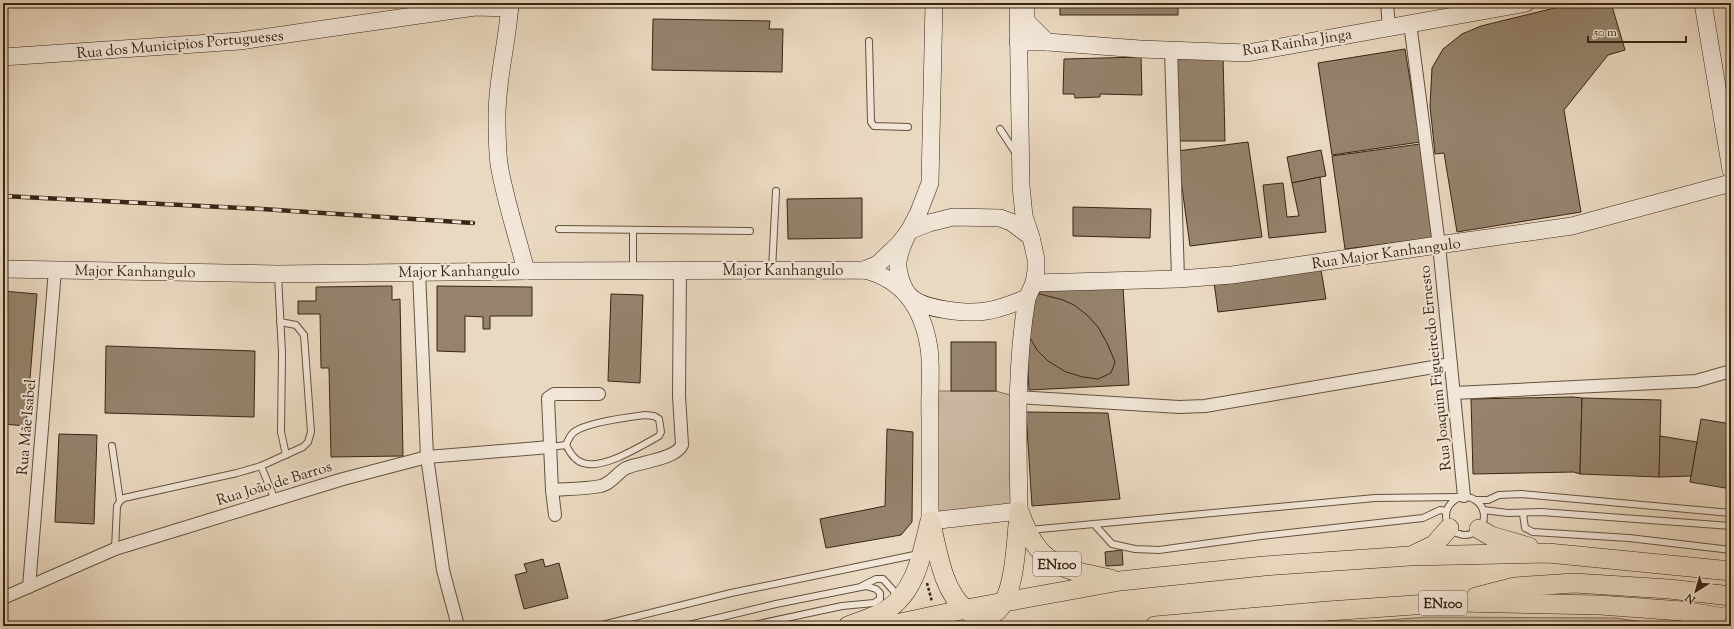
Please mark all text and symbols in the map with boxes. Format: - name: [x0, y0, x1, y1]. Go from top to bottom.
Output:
- scale bar: [1588, 18, 1686, 44]
- street label: Rua Rainha Jinga: [1241, 24, 1353, 62]
- text: 50 m: [1593, 24, 1617, 42]
- street label: Rua dos Municipios Portugueses: [76, 26, 285, 65]
- street label: Rua Major Kanhangulo: [1310, 234, 1462, 275]
- street label: Major Kanhangulo: [74, 261, 196, 284]
- street label: Major Kanhangulo: [398, 261, 520, 284]
- street label: Major Kanhangulo: [722, 261, 844, 282]
- street label: Rua Joaquim Figueiredo Ernesto: [1415, 264, 1458, 472]
- street label: Rua Mãe Isabel: [13, 378, 42, 476]
- street label: Rua João de Barros: [214, 457, 335, 512]
- road number: EN100: [1033, 552, 1081, 576]
- north arrow: [1676, 571, 1716, 611]
- text: N: [1682, 589, 1700, 608]
- road number: EN100: [1419, 591, 1467, 615]

